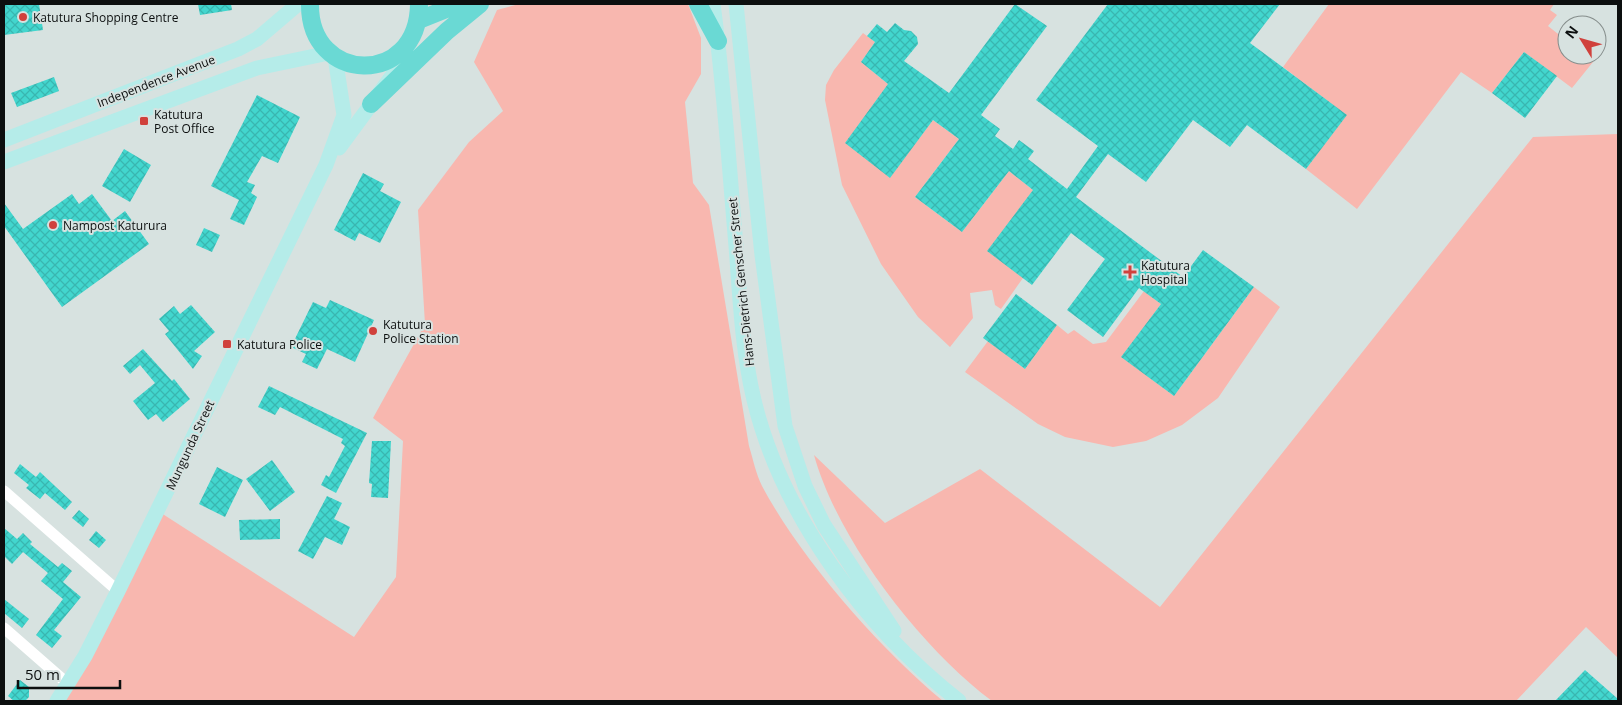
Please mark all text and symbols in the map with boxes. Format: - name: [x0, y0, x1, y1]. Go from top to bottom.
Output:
- place label: Katutura Shopping Centre: [33, 9, 179, 26]
- marker: Katutura Shopping Centre: [17, 11, 29, 23]
- north arrow: [1557, 15, 1607, 65]
- text: N: [1560, 22, 1582, 42]
- street label: Independence Avenue: [95, 51, 218, 111]
- place label: Katutura Post Office: [154, 106, 215, 137]
- marker: Katutura Post Office: [138, 115, 150, 127]
- street label: Hans-Dietrich Genscher Street: [724, 197, 758, 367]
- place label: Nampost Katurura: [63, 217, 167, 234]
- marker: Nampost Katurura: [47, 219, 59, 231]
- place label: Katutura Hospital: [1141, 257, 1190, 288]
- marker: Katutura Hospital: [1123, 265, 1137, 279]
- place label: Katutura Police Station: [383, 316, 459, 347]
- marker: Katutura Police Station: [367, 325, 379, 337]
- place label: Katutura Police: [237, 336, 322, 353]
- marker: Katutura Police: [221, 338, 233, 350]
- street label: Mungunda Street: [162, 397, 218, 493]
- scale bar: [18, 658, 120, 690]
- text: 50 m: [25, 664, 60, 684]

